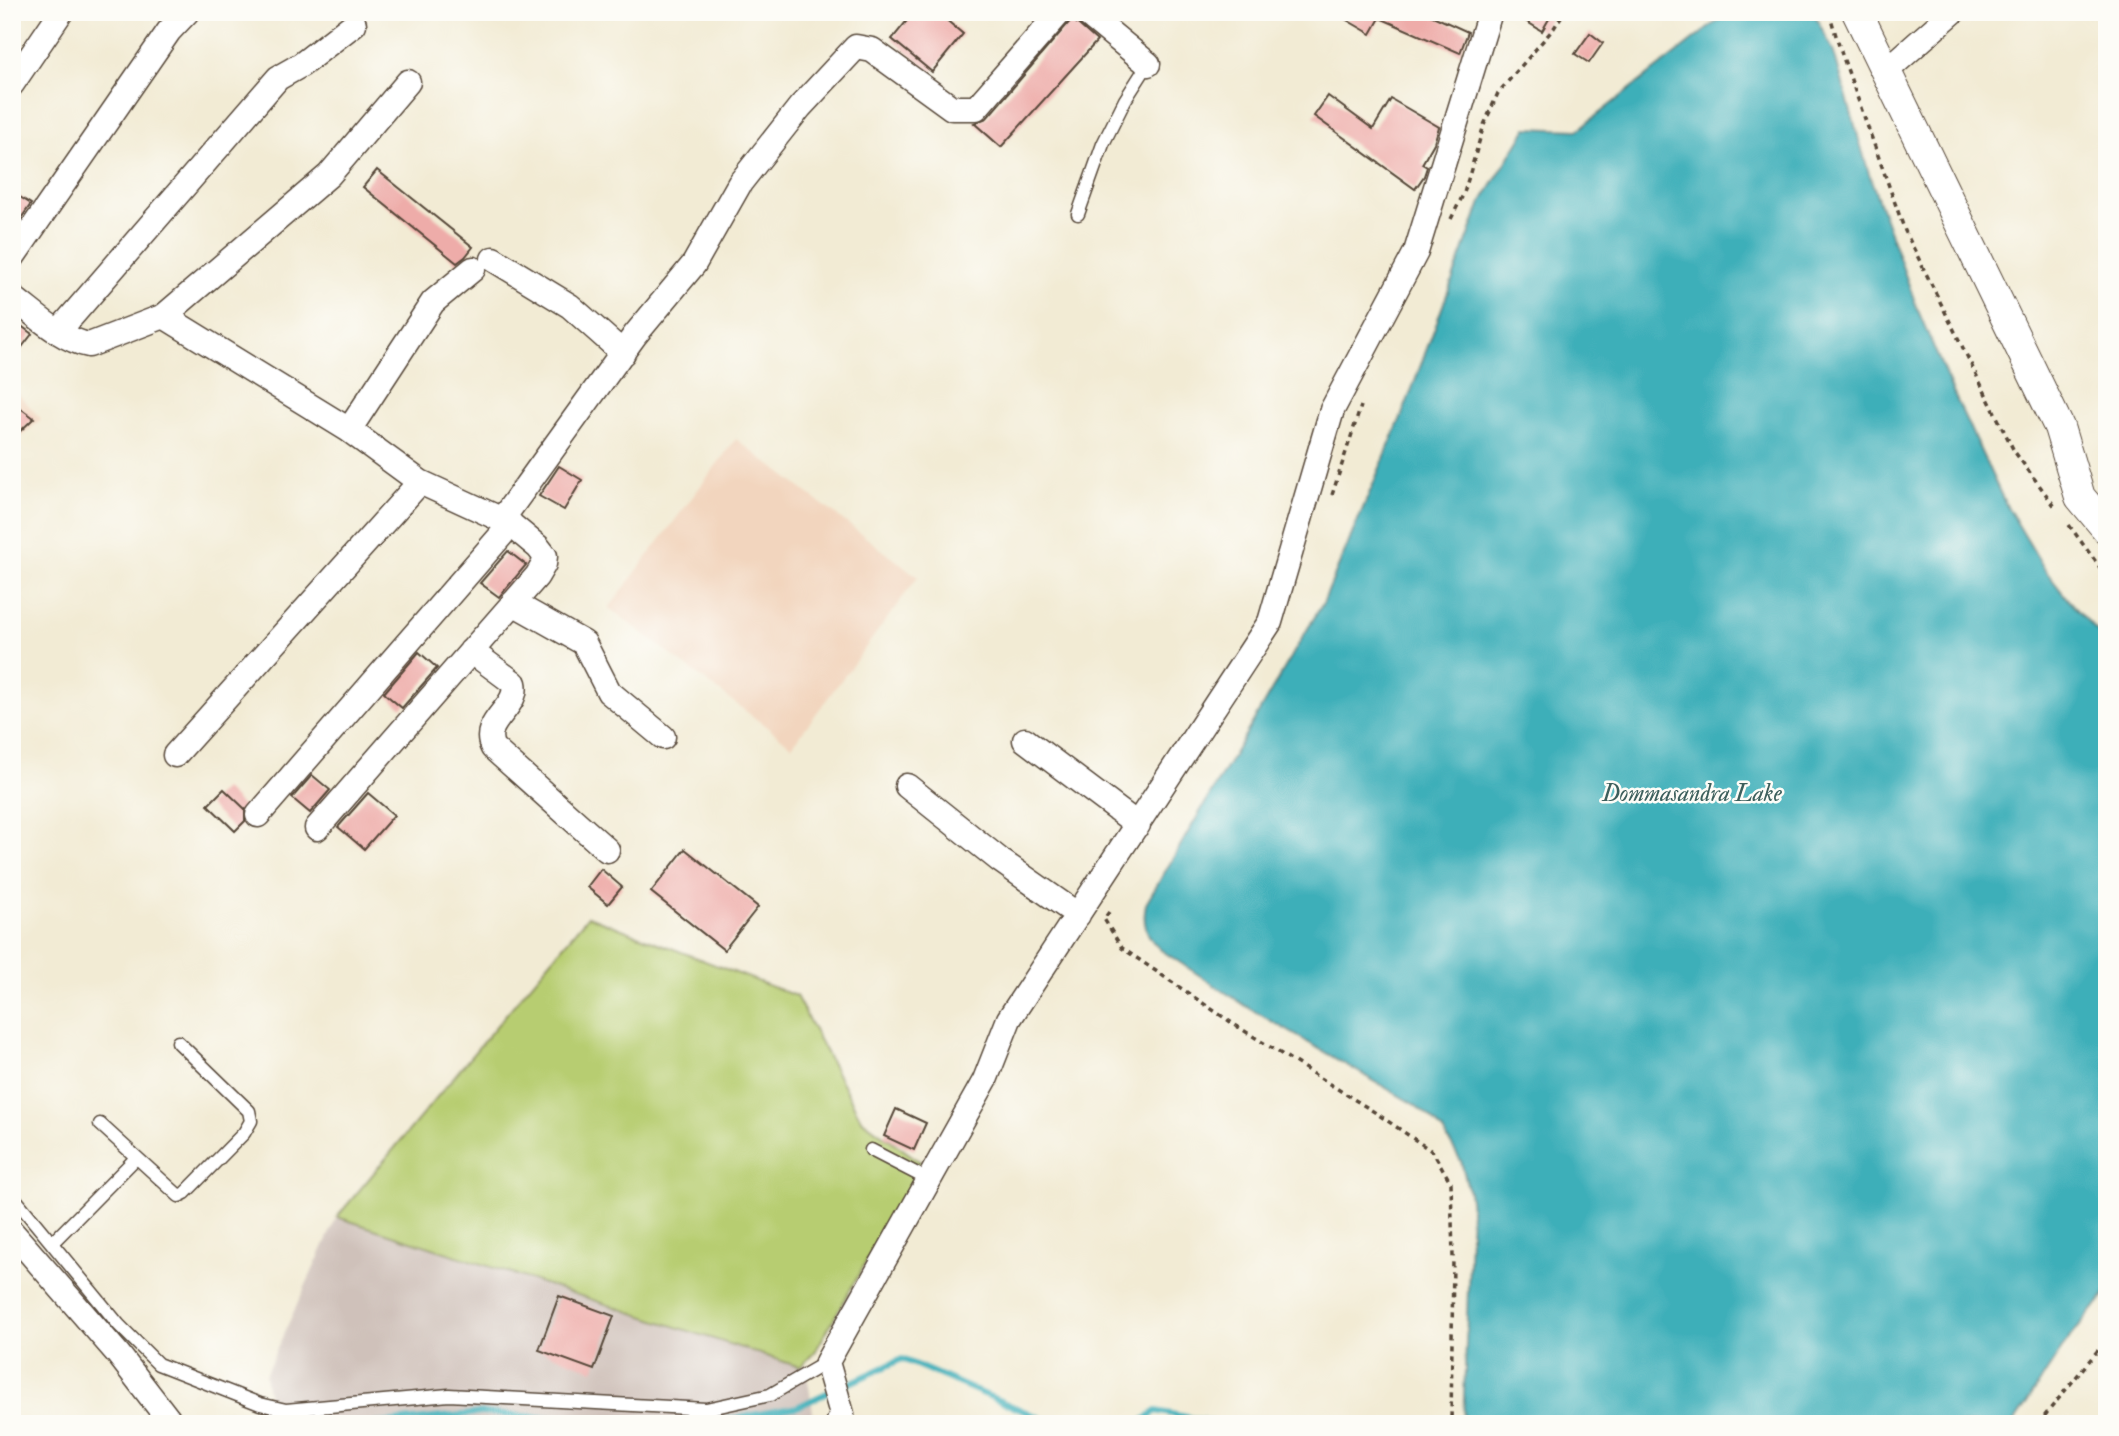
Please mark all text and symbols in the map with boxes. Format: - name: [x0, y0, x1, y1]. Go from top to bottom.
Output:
- water label: Dommasandra Lake: [1601, 778, 1783, 809]

